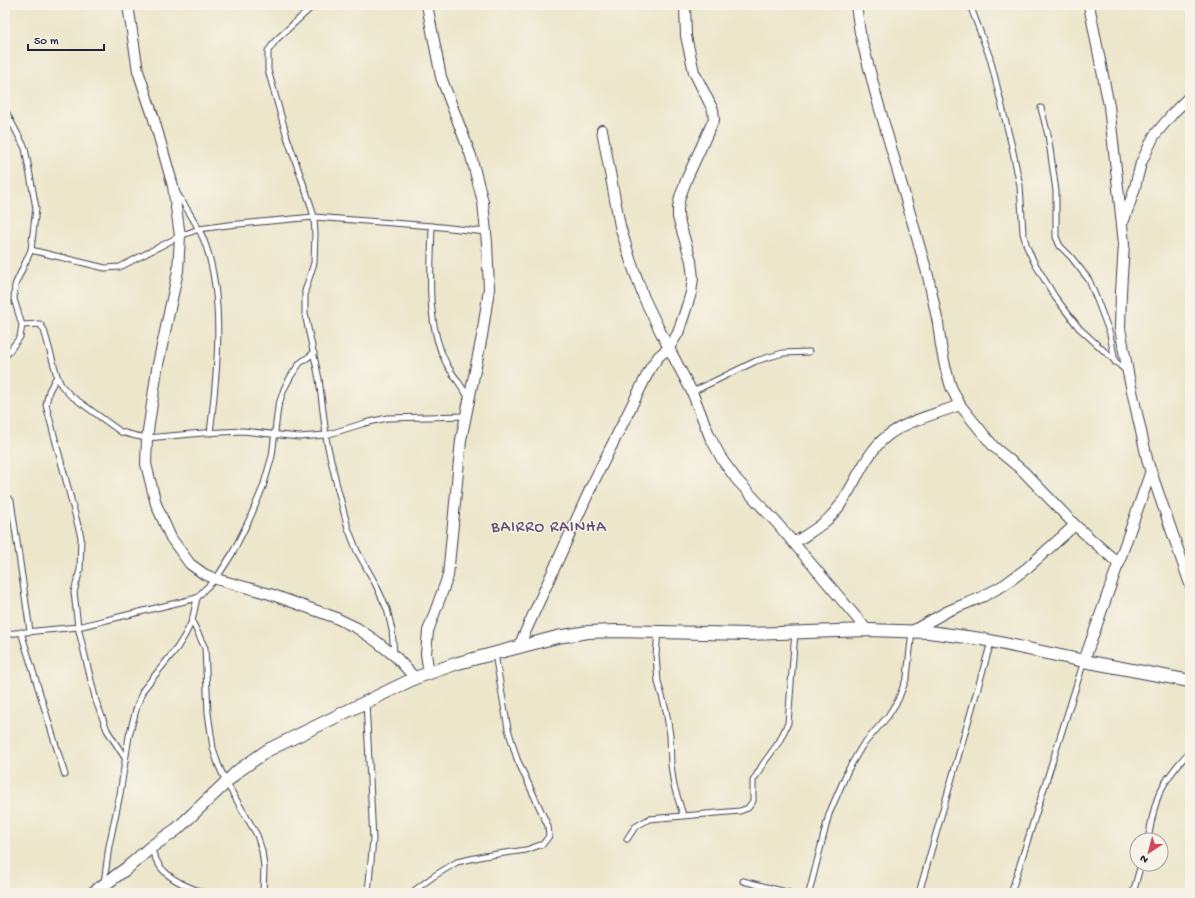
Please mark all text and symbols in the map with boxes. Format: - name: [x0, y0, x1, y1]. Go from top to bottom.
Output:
- scale bar: [28, 26, 104, 52]
- text: 50 m: [34, 35, 59, 49]
- district label: BAIRRO RAINHA: [490, 519, 607, 538]
- north arrow: [1129, 832, 1169, 872]
- text: N: [1138, 852, 1151, 865]

